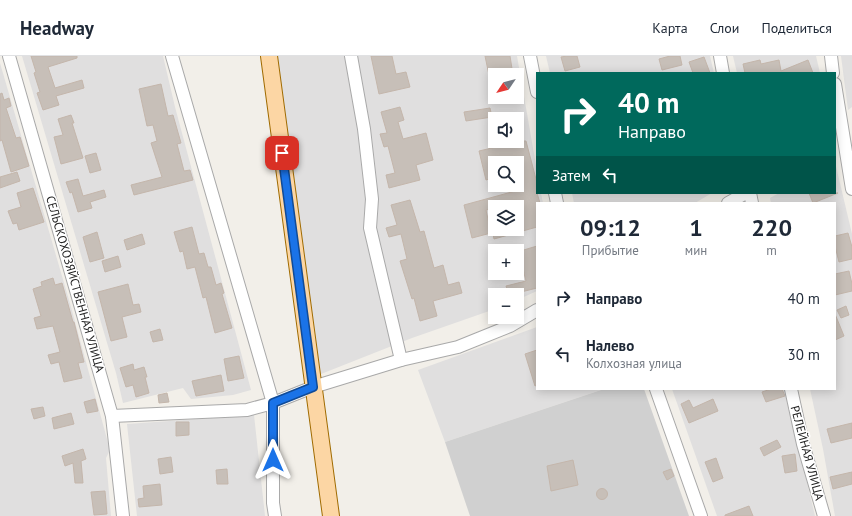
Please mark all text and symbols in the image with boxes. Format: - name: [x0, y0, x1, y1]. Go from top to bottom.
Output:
- text: Headway: [20, 16, 94, 40]
- text: Карта: [652, 19, 688, 37]
- text: Слои: [710, 19, 739, 37]
- text: Поделиться: [761, 19, 832, 37]
- north arrow: [488, 68, 524, 104]
- map controls: [488, 68, 524, 324]
- text: 40 m: [618, 84, 679, 121]
- icon: right: [552, 88, 604, 140]
- button: sound: [488, 112, 524, 148]
- text: Направо: [618, 120, 686, 143]
- pin: [265, 136, 299, 170]
- icon: arrive: [271, 142, 293, 164]
- button: search: [488, 156, 524, 192]
- icon: left: [599, 164, 621, 186]
- text: Затем: [552, 166, 591, 185]
- street label: СЕЛЬСКОХОЗЯЙСТВЕННАЯ УЛИЦА: [43, 194, 108, 374]
- button: layers: [488, 200, 524, 236]
- text: 09:12: [580, 212, 641, 243]
- text: 1: [689, 212, 703, 243]
- text: 220: [751, 212, 792, 243]
- text: Прибытие: [582, 242, 639, 259]
- text: мин: [685, 242, 707, 259]
- text: m: [766, 242, 777, 259]
- button: +: [488, 244, 524, 280]
- icon: right: [552, 287, 574, 309]
- button: −: [488, 288, 524, 324]
- text: Направо: [586, 289, 642, 308]
- text: 40 m: [787, 289, 820, 308]
- text: Налево: [586, 336, 634, 355]
- icon: left: [552, 343, 574, 365]
- text: 30 m: [787, 345, 820, 364]
- text: Колхозная улица: [586, 355, 682, 372]
- street label: РЕЛЕЙНАЯ УЛИЦА: [788, 404, 827, 502]
- position arrow: [252, 439, 294, 481]

